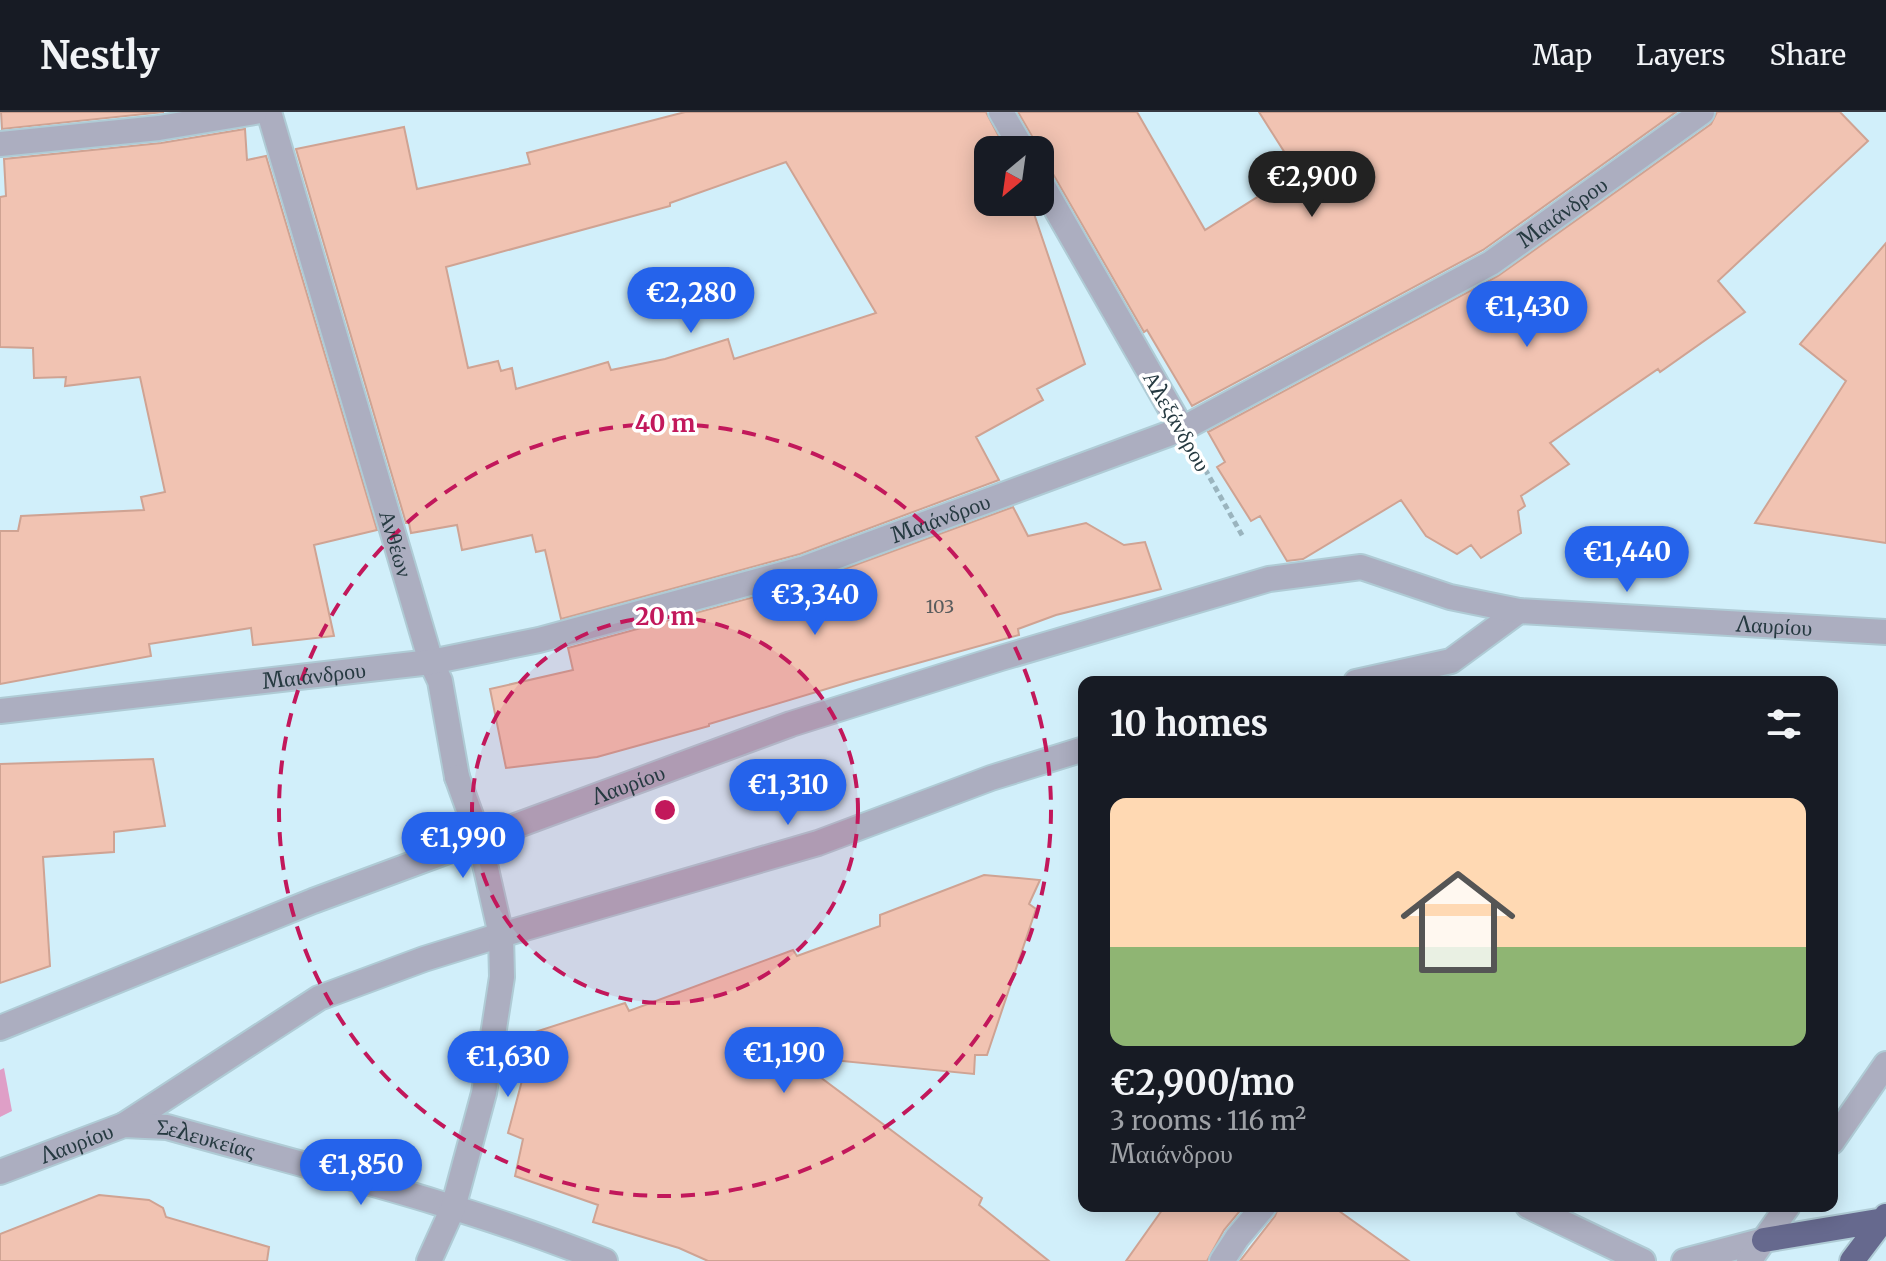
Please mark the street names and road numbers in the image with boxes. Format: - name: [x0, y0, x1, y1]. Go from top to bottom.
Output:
- street label: Μαιάνδρου: [1512, 170, 1613, 254]
- street label: Αλεξάνδρου: [1137, 366, 1217, 476]
- street label: Μαιάνδρου: [887, 487, 994, 549]
- street label: Ανθέων: [373, 507, 419, 580]
- street label: Λαυρίου: [1735, 609, 1813, 642]
- street label: Μαιάνδρου: [261, 656, 367, 695]
- street label: Λαυρίου: [587, 758, 669, 811]
- street label: Σελευκείας: [156, 1113, 259, 1165]
- street label: Λαυρίου: [35, 1116, 117, 1170]

